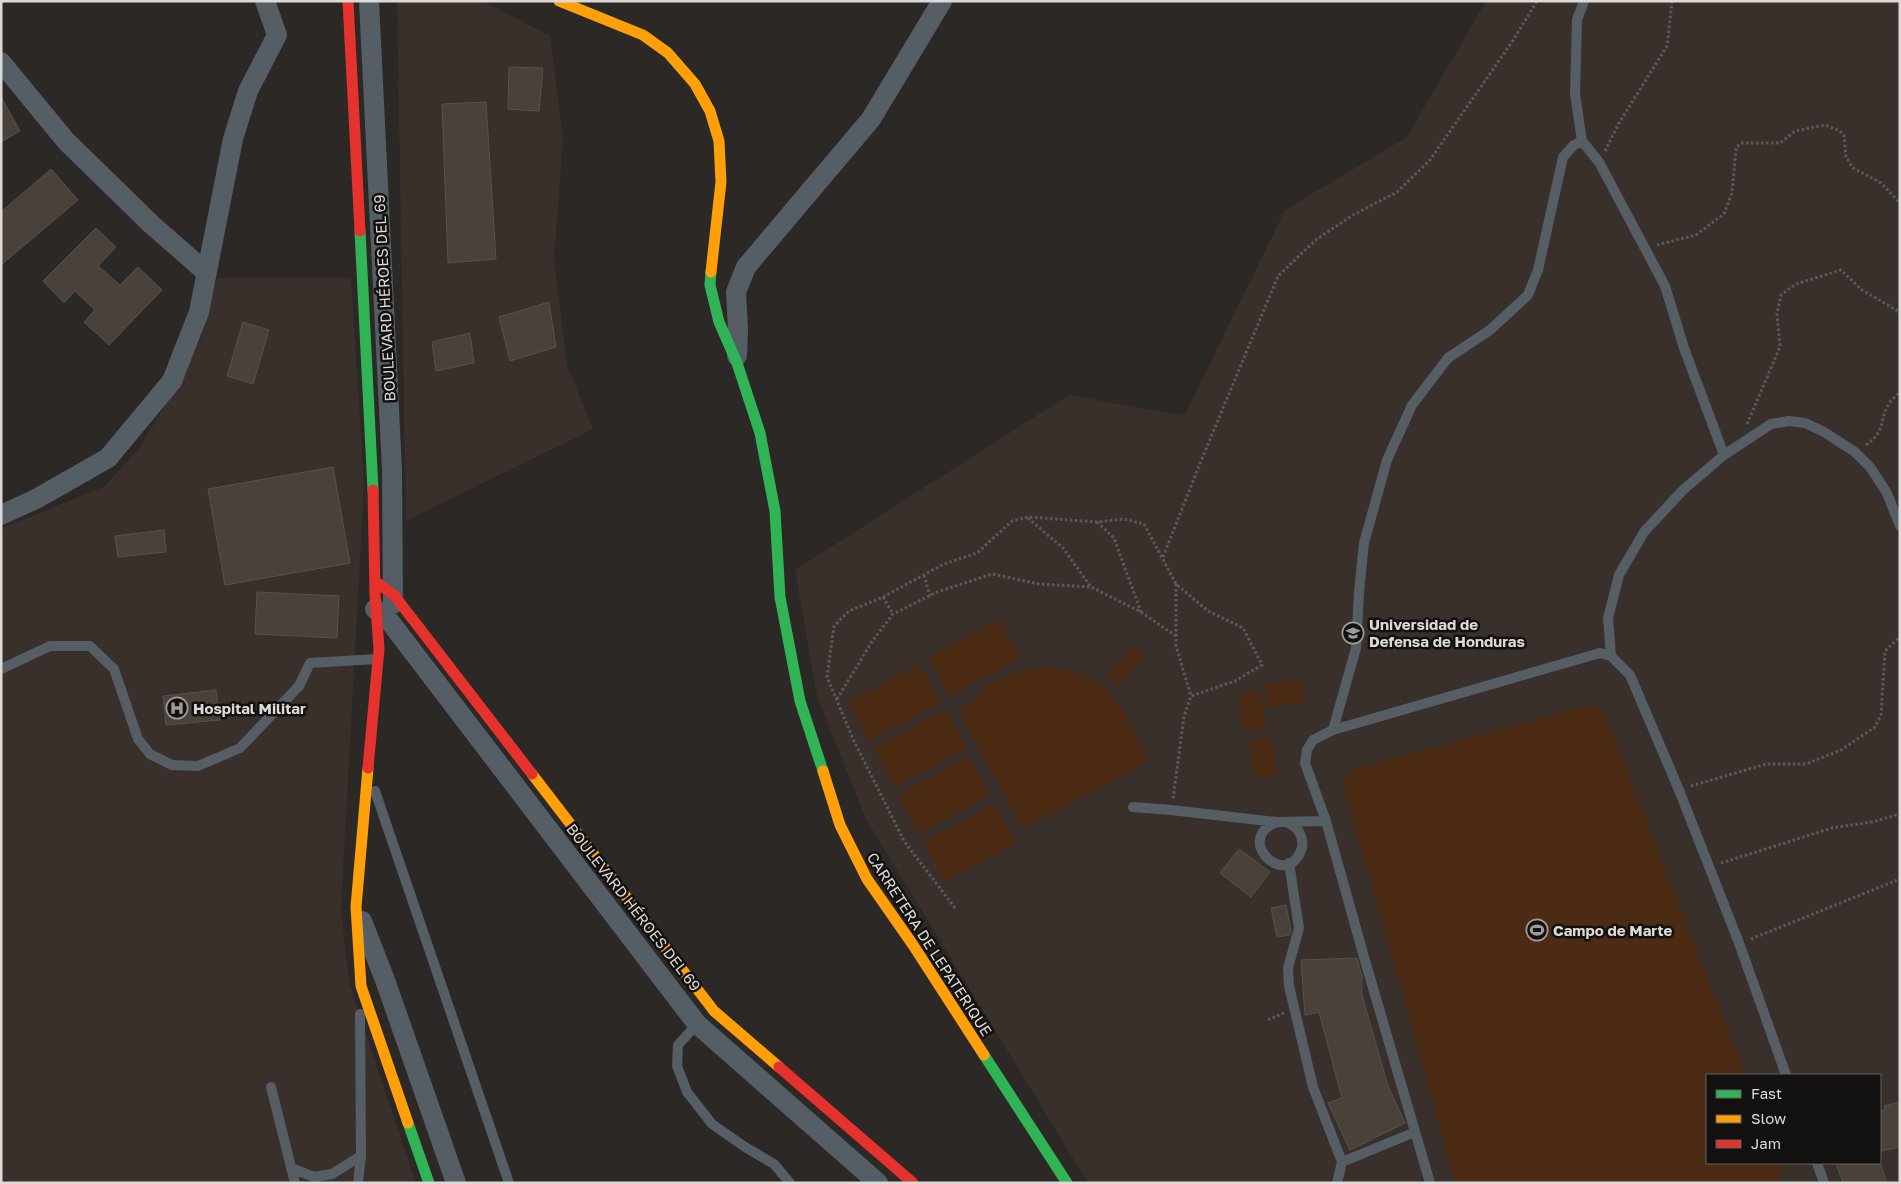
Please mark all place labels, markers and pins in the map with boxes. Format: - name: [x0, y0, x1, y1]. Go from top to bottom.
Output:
- place label: Universidad de Defensa de Honduras: [1369, 615, 1525, 650]
- school or university icon: Universidad de Defensa de Honduras: [1341, 621, 1365, 645]
- hospital icon: Hospital Militar: [165, 696, 189, 720]
- place label: Hospital Militar: [193, 699, 306, 717]
- sports icon: Campo de Marte: [1525, 918, 1549, 942]
- place label: Campo de Marte: [1553, 921, 1672, 939]

